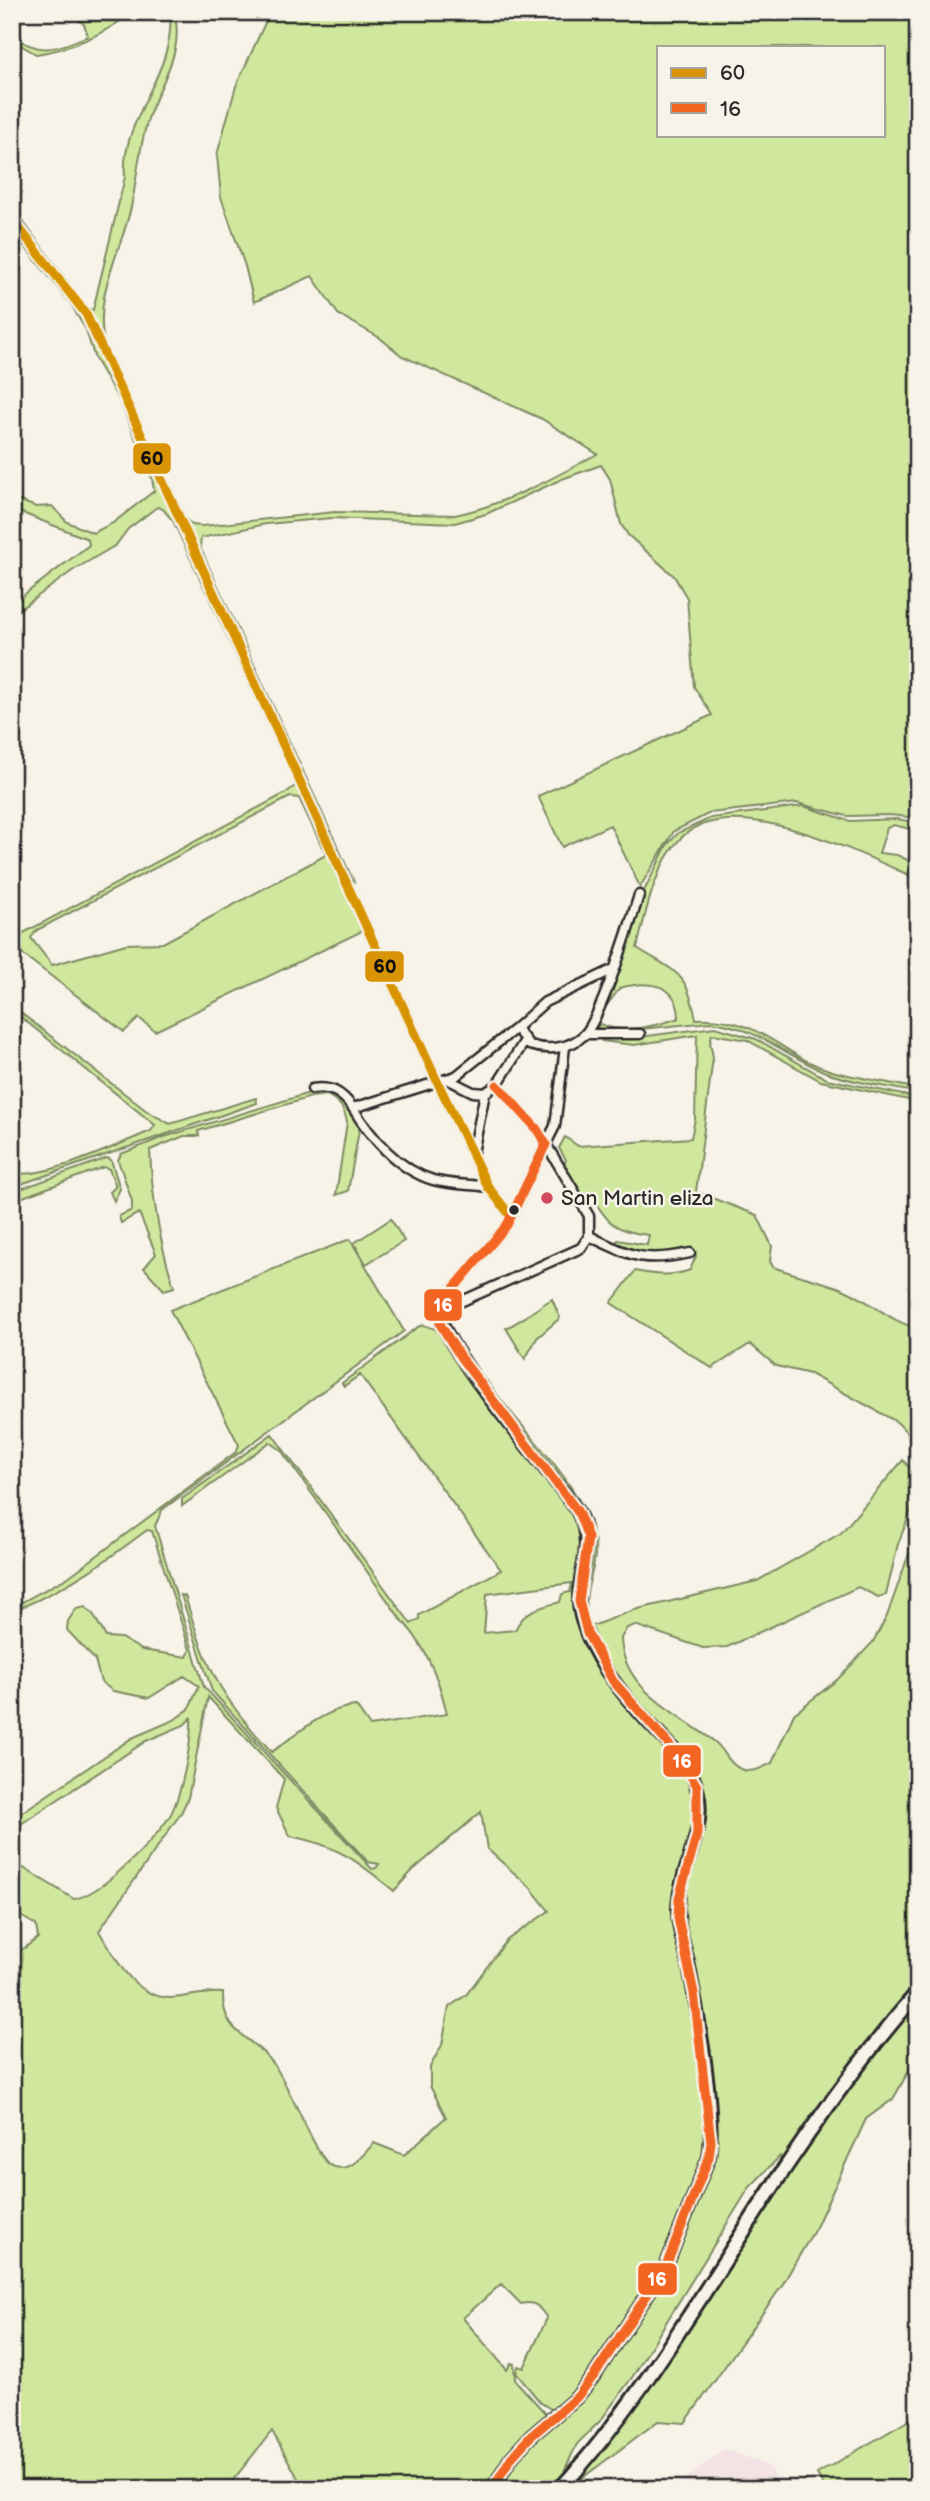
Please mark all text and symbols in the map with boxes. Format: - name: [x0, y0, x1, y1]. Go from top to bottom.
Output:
- legend: [657, 46, 884, 136]
- text: 60: [720, 61, 745, 86]
- text: 16: [720, 97, 741, 122]
- line badge: 60: [132, 442, 172, 475]
- text: 60: [140, 448, 164, 471]
- line badge: 60: [364, 950, 405, 983]
- text: 60: [373, 956, 397, 979]
- place label: San Martin eliza: [561, 1186, 714, 1211]
- marker: San Martin eliza: [539, 1190, 555, 1206]
- unlabelled marker: [507, 1203, 521, 1217]
- line badge: 16: [423, 1288, 463, 1322]
- text: 16: [433, 1295, 453, 1318]
- line badge: 16: [662, 1744, 702, 1778]
- text: 16: [672, 1751, 692, 1774]
- line badge: 16: [637, 2262, 678, 2296]
- text: 16: [647, 2269, 667, 2292]

